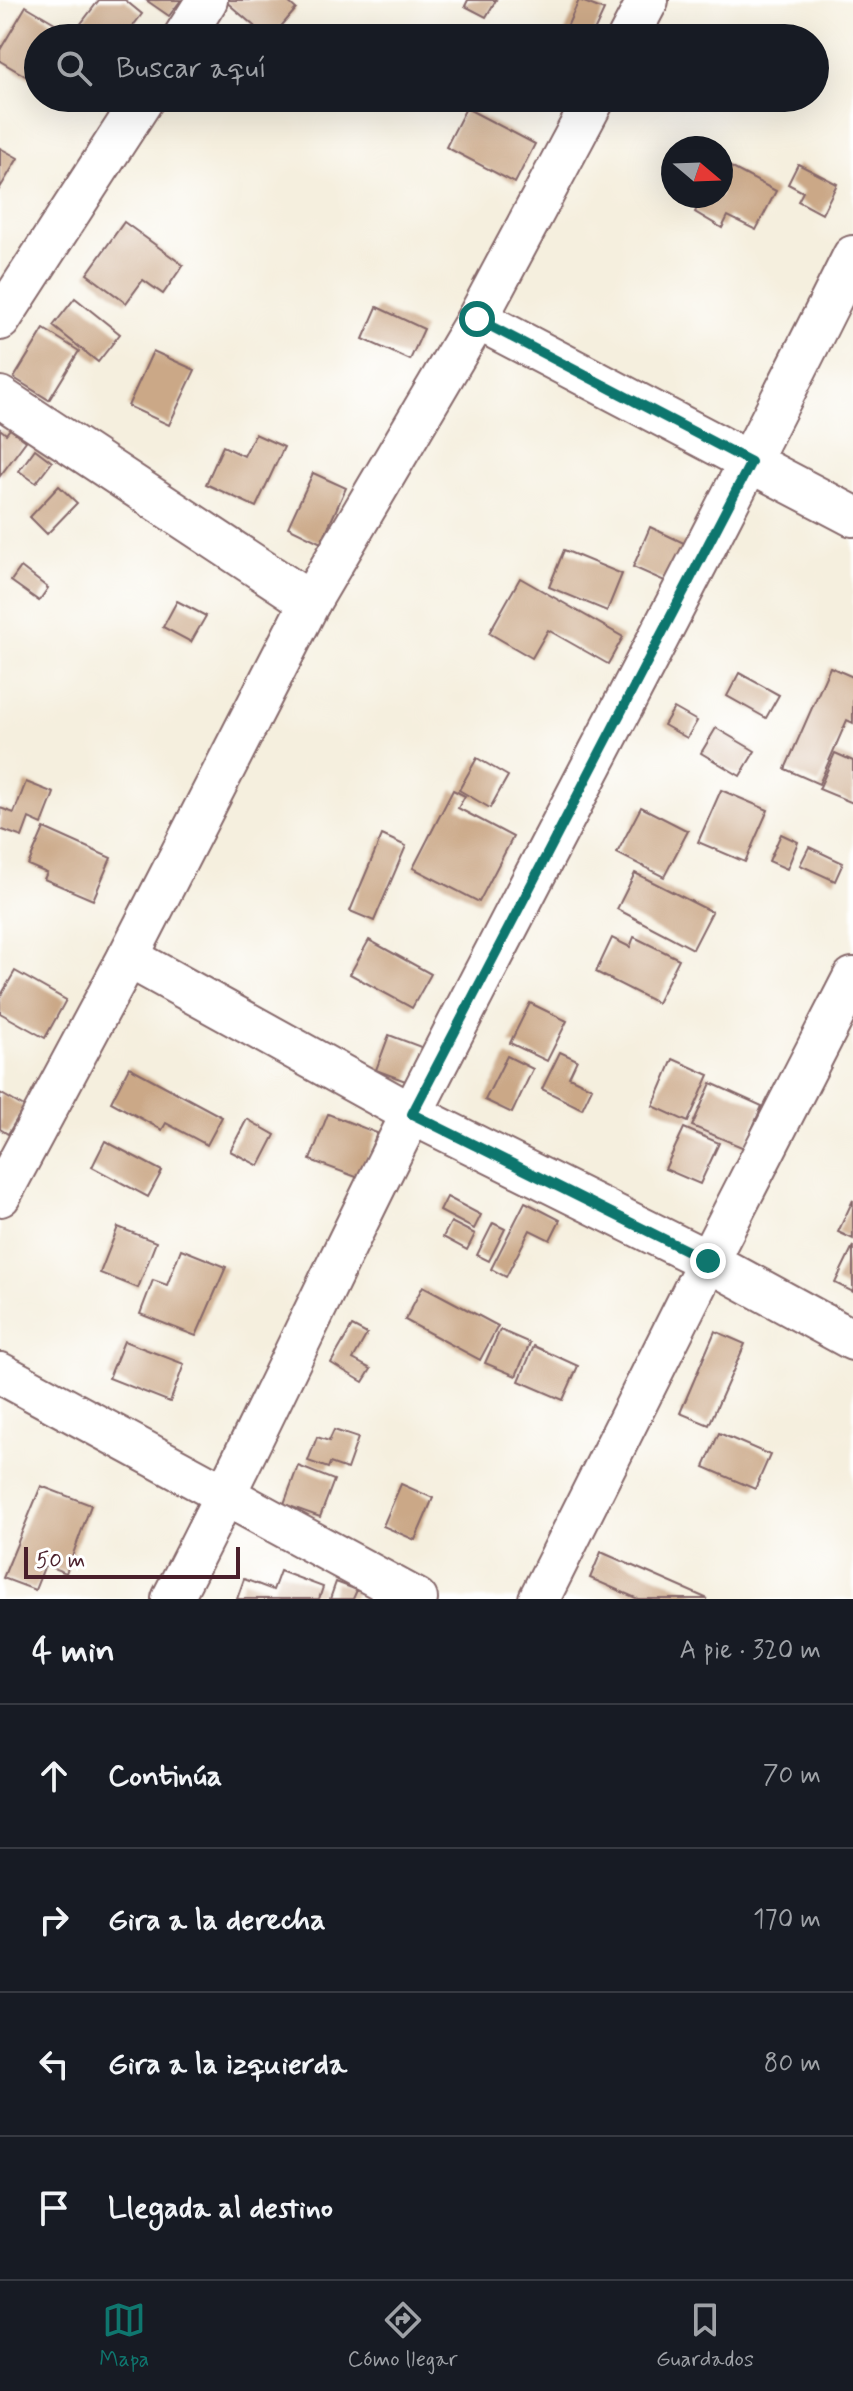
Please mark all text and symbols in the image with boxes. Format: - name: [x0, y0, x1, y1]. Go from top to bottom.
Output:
- search box: [24, 24, 829, 112]
- icon: search: [52, 46, 96, 90]
- text: Buscar aquí: [116, 49, 267, 88]
- north arrow: [661, 136, 733, 208]
- route start: [459, 301, 495, 337]
- route end: [690, 1243, 726, 1279]
- scale bar: [24, 1543, 240, 1579]
- text: 50 m: [36, 1547, 85, 1575]
- text: 4 min: [32, 1629, 115, 1674]
- text: A pie · 320 m: [679, 1634, 821, 1668]
- icon: ahead: [32, 1754, 76, 1798]
- text: Continúa: [108, 1757, 222, 1796]
- text: 70 m: [763, 1759, 821, 1793]
- icon: right: [32, 1898, 76, 1942]
- text: Gira a la derecha: [108, 1901, 326, 1940]
- text: 170 m: [753, 1903, 821, 1937]
- icon: left: [32, 2042, 76, 2086]
- text: Gira a la izquierda: [108, 2045, 347, 2084]
- text: 80 m: [764, 2047, 821, 2081]
- icon: arrive: [32, 2186, 76, 2230]
- text: Llegada al destino: [108, 2189, 333, 2228]
- tab: Mapa: [99, 2298, 149, 2374]
- tab: Cómo llegar: [348, 2298, 458, 2374]
- tab: Guardados: [656, 2298, 754, 2374]

